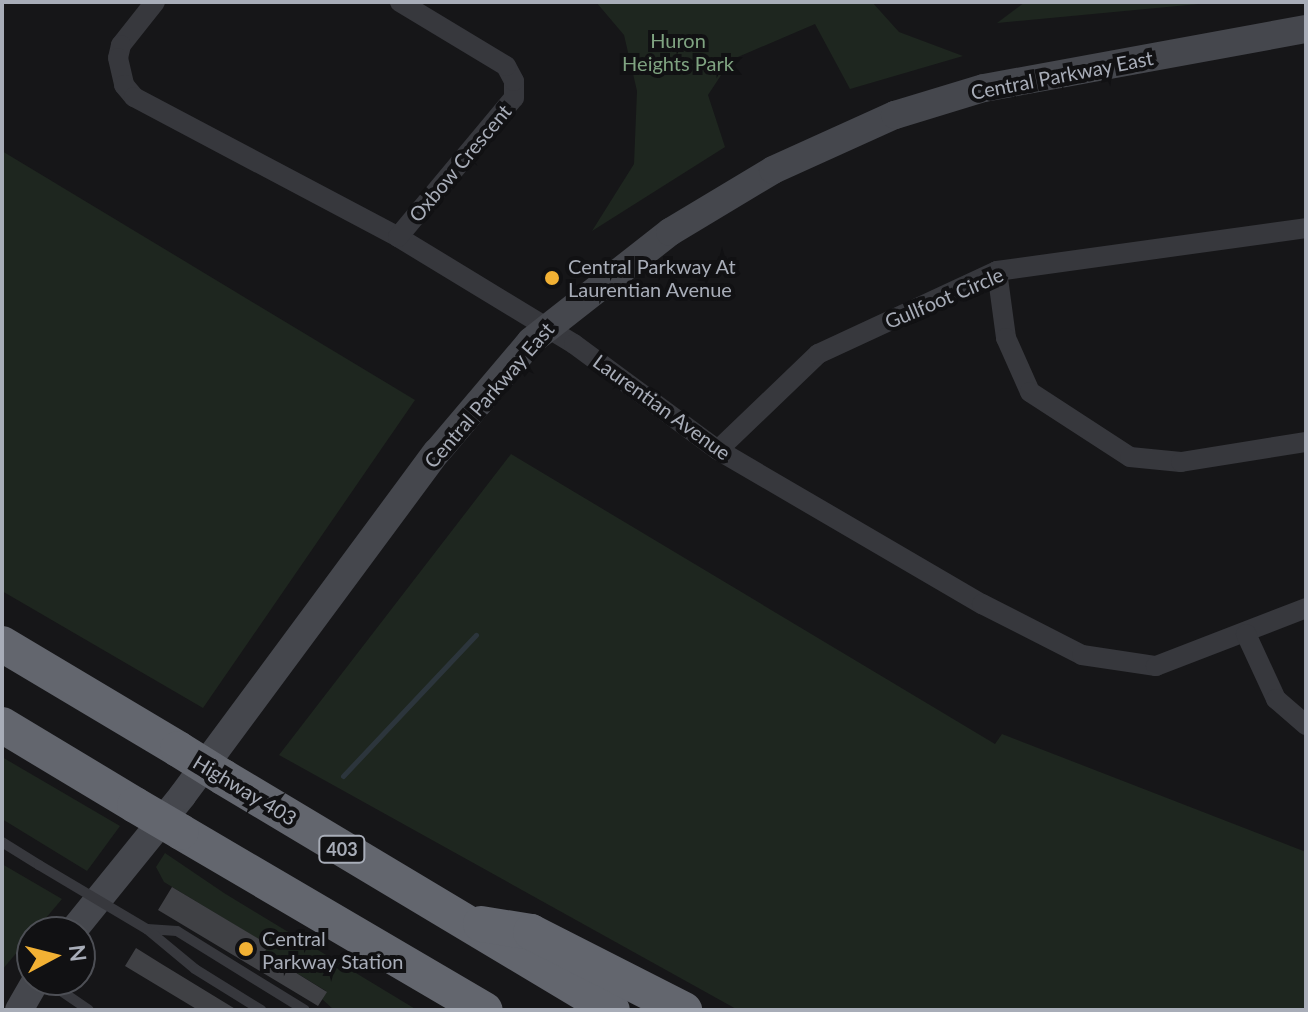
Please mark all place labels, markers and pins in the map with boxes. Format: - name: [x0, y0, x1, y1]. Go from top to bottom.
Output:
- place label: Central Parkway At Laurentian Avenue: [568, 254, 737, 301]
- marker: Central Parkway At Laurentian Avenue: [543, 269, 561, 287]
- place label: Central Parkway Station: [262, 926, 404, 973]
- marker: Central Parkway Station: [237, 940, 255, 958]

